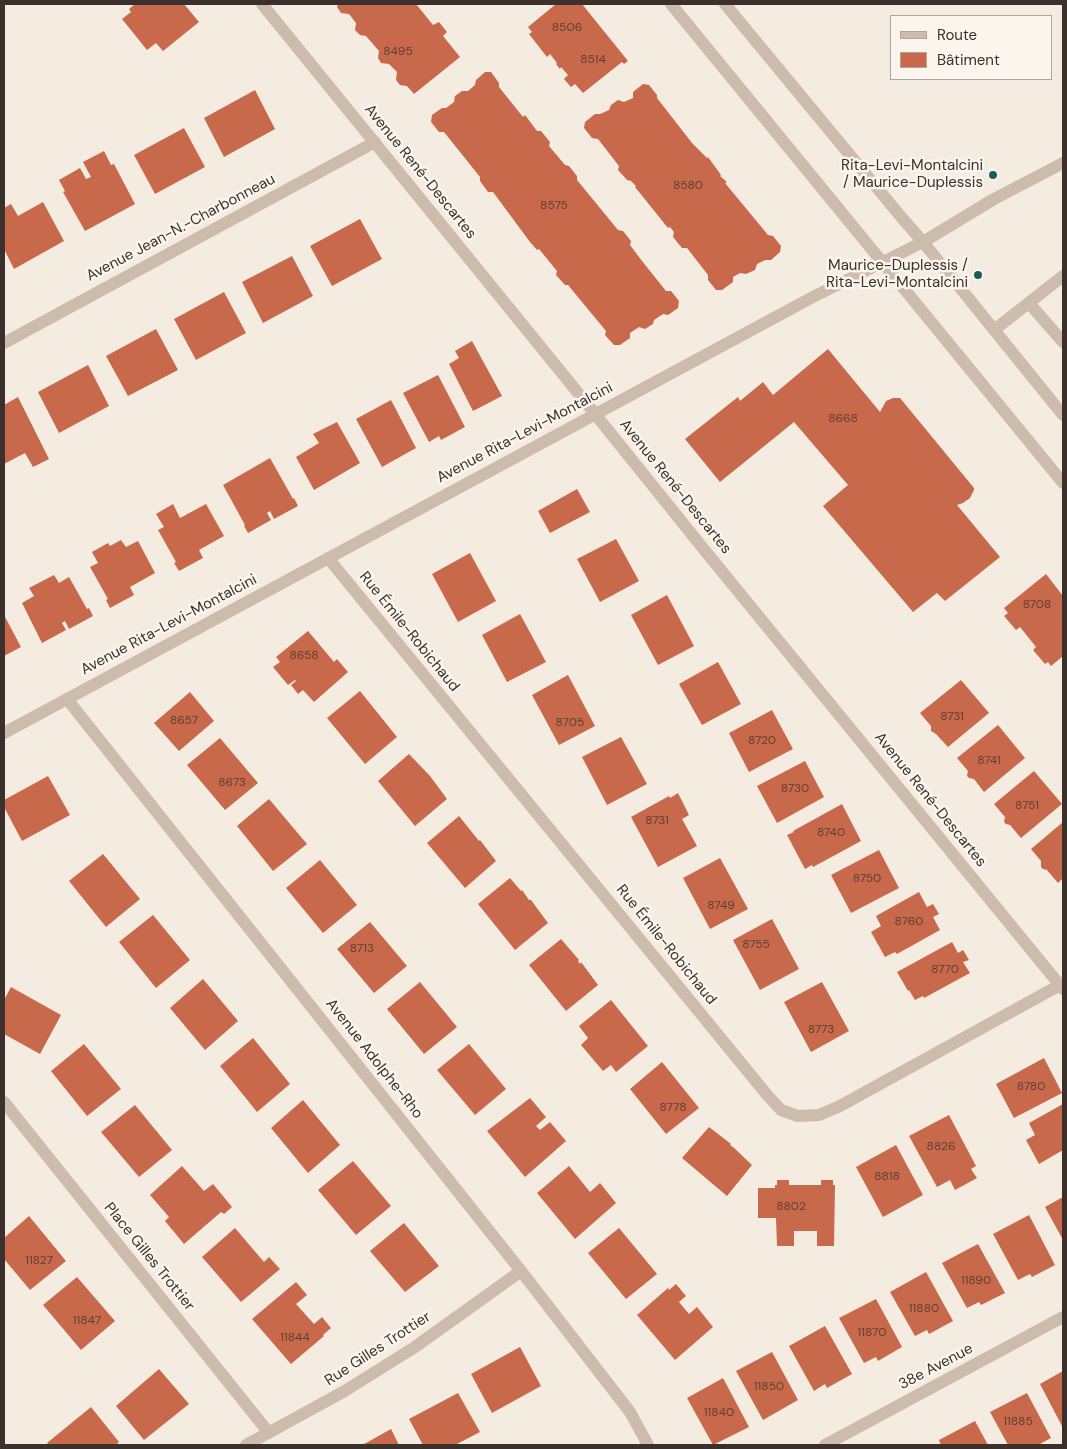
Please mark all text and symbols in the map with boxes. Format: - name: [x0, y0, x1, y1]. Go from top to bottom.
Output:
- legend: [890, 15, 1052, 80]
- house number: 8506: [552, 21, 582, 35]
- text: Route: [937, 25, 977, 45]
- house number: 8495: [383, 45, 413, 59]
- text: Bâtiment: [937, 50, 1000, 70]
- house number: 8514: [580, 53, 606, 67]
- street label: Avenue René-Descartes: [360, 101, 480, 243]
- place label: Rita-Levi-Montalcini / Maurice-Duplessis: [841, 157, 983, 192]
- marker: Rita-Levi-Montalcini / Maurice-Duplessis: [987, 169, 999, 181]
- street label: Avenue Jean-N.-Charbonneau: [84, 170, 278, 286]
- house number: 8580: [673, 179, 703, 193]
- house number: 8575: [540, 199, 568, 213]
- place label: Maurice-Duplessis / Rita-Levi-Montalcini: [826, 257, 968, 292]
- marker: Maurice-Duplessis / Rita-Levi-Montalcini: [972, 269, 984, 281]
- street label: Avenue Rita-Levi-Montalcini: [434, 379, 616, 487]
- house number: 8668: [828, 412, 858, 426]
- street label: Avenue René-Descartes: [615, 416, 735, 558]
- street label: Rue Émile-Robichaud: [355, 568, 463, 696]
- street label: Avenue Rita-Levi-Montalcini: [78, 571, 260, 679]
- house number: 8708: [1023, 598, 1051, 612]
- house number: 8658: [289, 649, 319, 663]
- house number: 8731: [940, 710, 964, 724]
- house number: 8657: [170, 714, 198, 728]
- house number: 8705: [556, 716, 584, 730]
- street label: Avenue René-Descartes: [870, 729, 990, 871]
- house number: 8720: [748, 734, 776, 748]
- house number: 8741: [977, 754, 1001, 768]
- house number: 8673: [218, 776, 246, 790]
- house number: 8730: [781, 782, 809, 796]
- house number: 8751: [1015, 799, 1039, 813]
- house number: 8731: [645, 814, 669, 828]
- house number: 8740: [817, 826, 845, 840]
- house number: 8750: [853, 872, 881, 886]
- street label: Rue Émile-Robichaud: [612, 881, 720, 1009]
- house number: 8749: [707, 899, 735, 913]
- house number: 8760: [895, 915, 923, 929]
- house number: 8755: [742, 938, 770, 952]
- house number: 8713: [350, 942, 374, 956]
- house number: 8770: [931, 963, 959, 977]
- street label: Avenue Adolphe-Rho: [322, 995, 426, 1123]
- house number: 8773: [808, 1023, 834, 1037]
- house number: 8780: [1017, 1080, 1045, 1094]
- house number: 8778: [660, 1101, 686, 1115]
- house number: 8826: [927, 1140, 955, 1154]
- house number: 8818: [874, 1170, 900, 1184]
- street label: Place Gilles Trottier: [100, 1199, 198, 1315]
- house number: 8802: [776, 1200, 806, 1214]
- house number: 11827: [25, 1254, 53, 1268]
- house number: 11890: [961, 1274, 991, 1288]
- house number: 11880: [909, 1302, 939, 1316]
- street label: Rue Gilles Trottier: [322, 1308, 434, 1390]
- house number: 11847: [73, 1314, 101, 1328]
- house number: 11870: [858, 1326, 886, 1340]
- house number: 11844: [280, 1331, 310, 1345]
- street label: 38e Avenue: [896, 1340, 976, 1394]
- house number: 11850: [754, 1380, 784, 1394]
- house number: 11840: [704, 1406, 734, 1420]
- house number: 11885: [1003, 1415, 1033, 1429]

